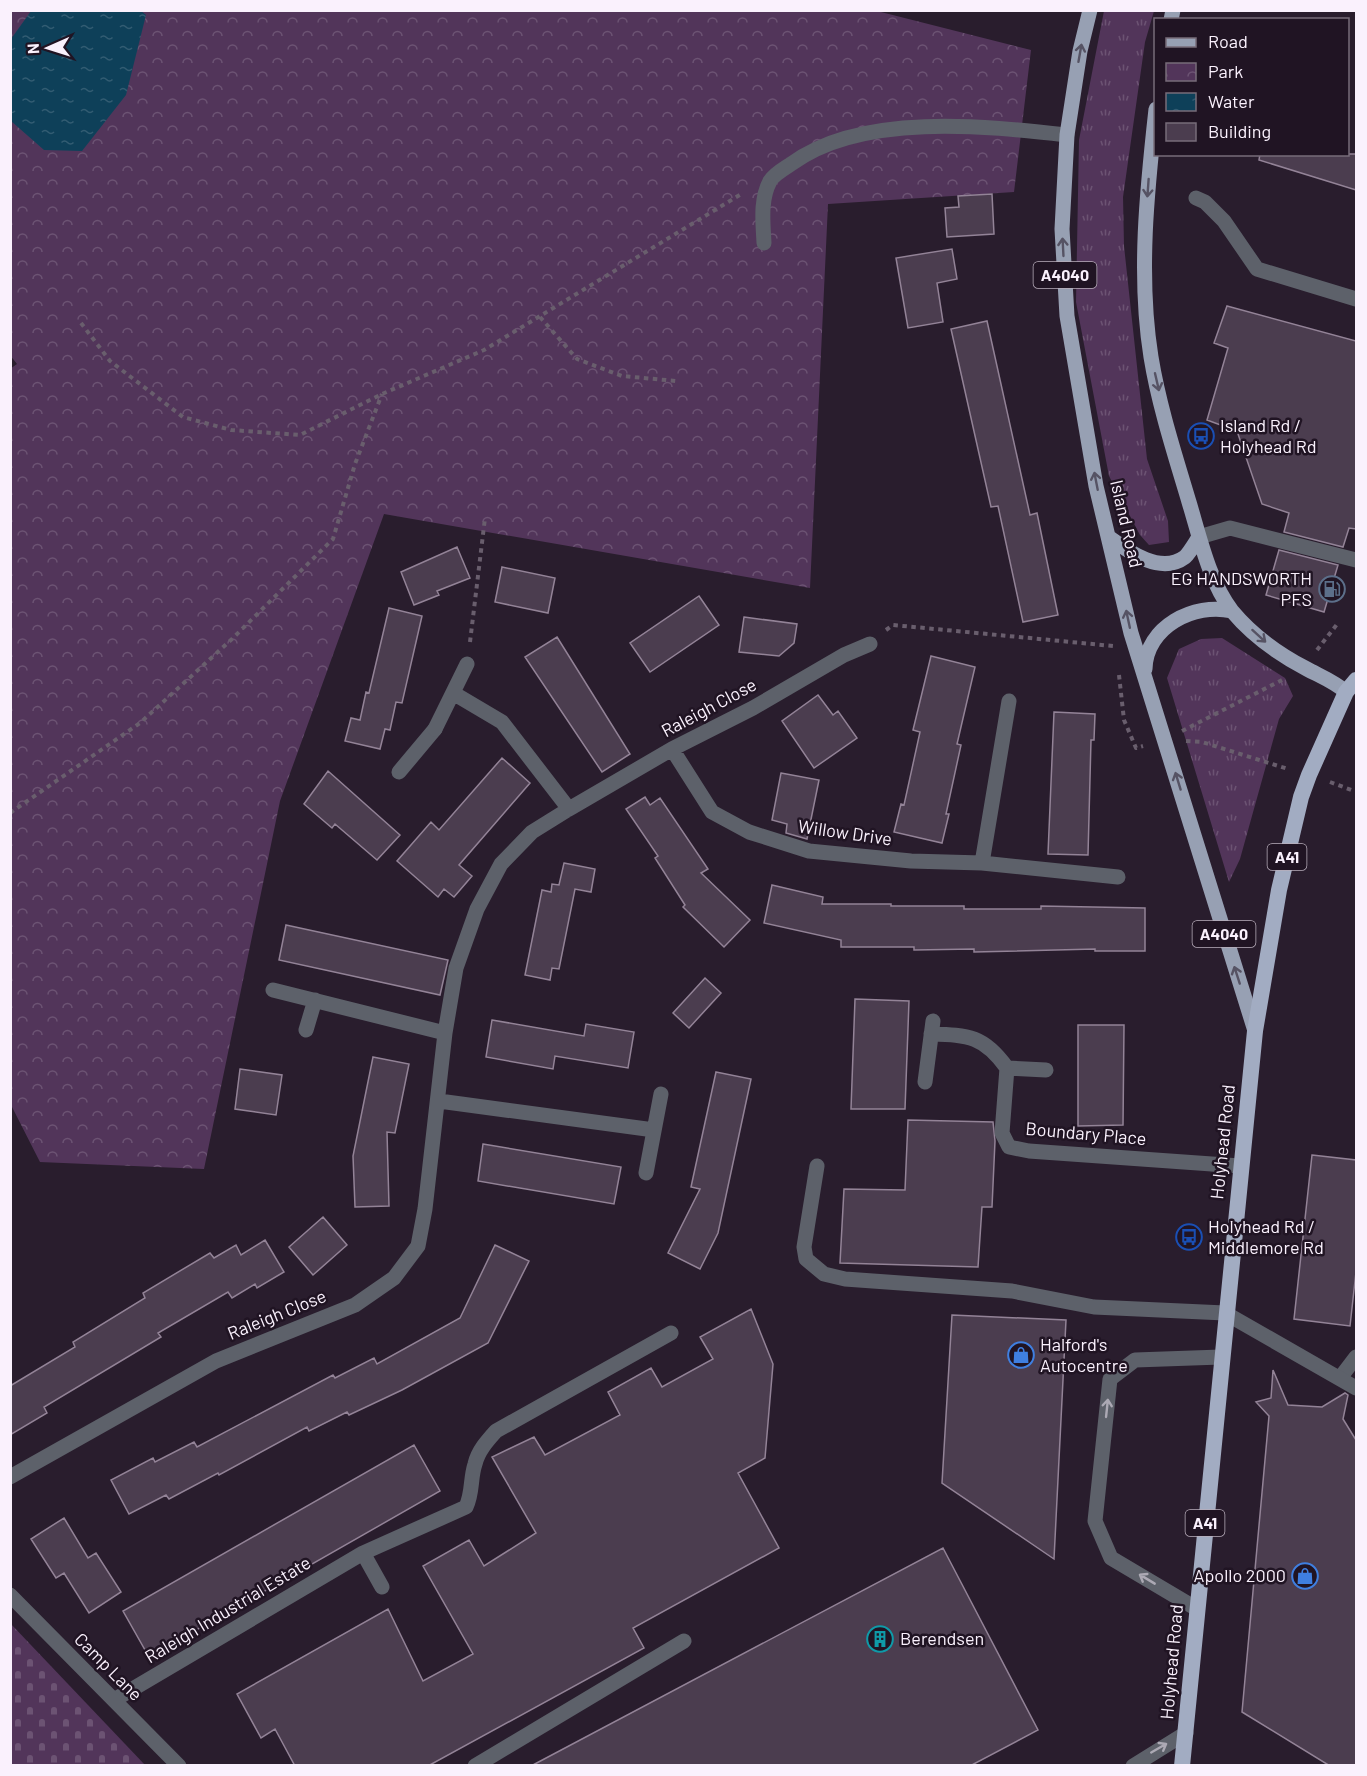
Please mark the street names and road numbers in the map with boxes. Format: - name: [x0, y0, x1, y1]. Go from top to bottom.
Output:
- road number: A4040: [1034, 262, 1096, 288]
- street label: Island Road: [1106, 478, 1148, 570]
- street label: Raleigh Close: [657, 673, 760, 741]
- street label: Willow Drive: [797, 815, 894, 850]
- road number: A41: [1268, 844, 1306, 870]
- road number: A4040: [1192, 921, 1256, 947]
- street label: Holyhead Road: [1205, 1083, 1239, 1200]
- street label: Boundary Place: [1025, 1117, 1147, 1149]
- street label: Raleigh Close: [224, 1284, 329, 1344]
- road number: A41: [1186, 1510, 1224, 1536]
- street label: Raleigh Industrial Estate: [141, 1551, 314, 1667]
- street label: Holyhead Road: [1155, 1603, 1187, 1720]
- street label: Camp Lane: [70, 1628, 147, 1705]

